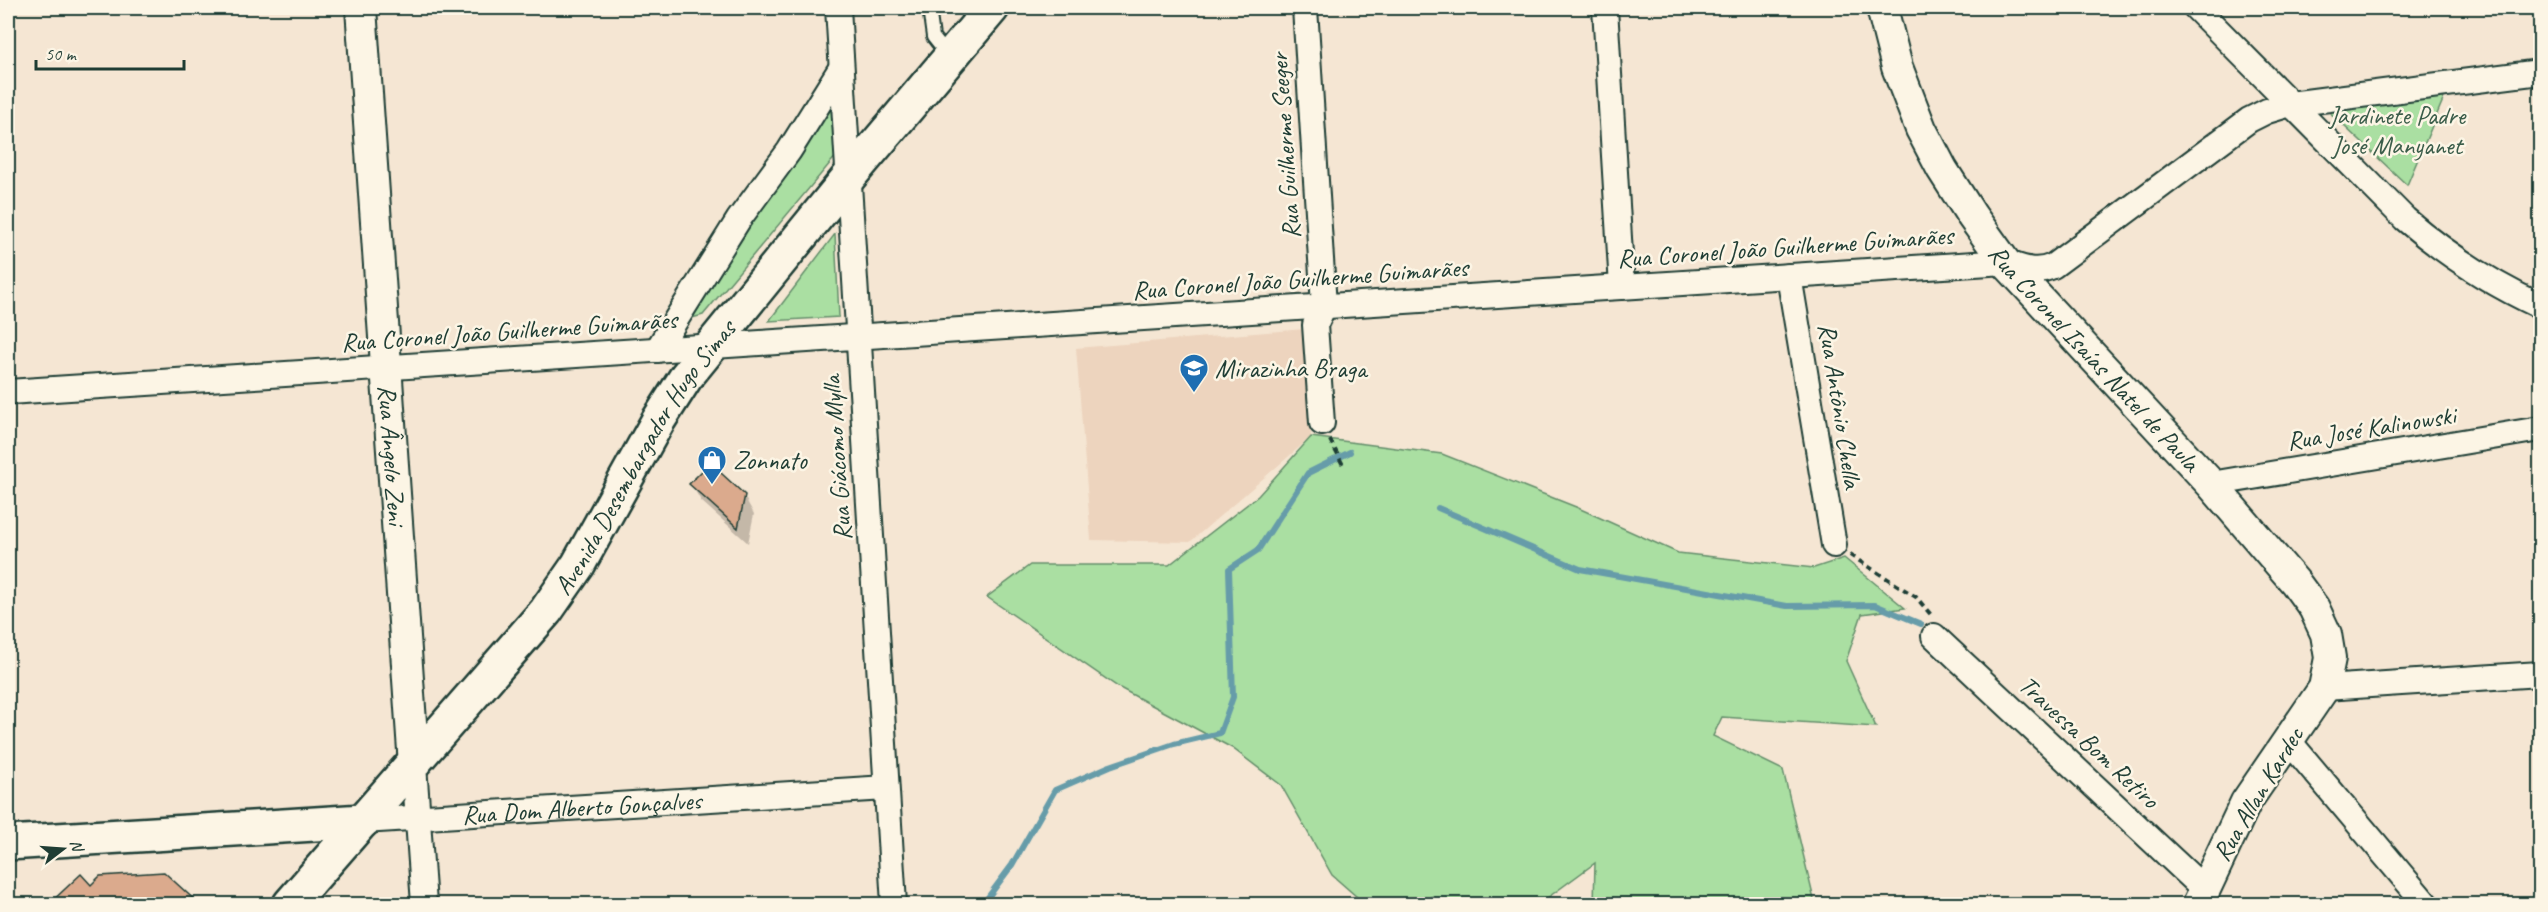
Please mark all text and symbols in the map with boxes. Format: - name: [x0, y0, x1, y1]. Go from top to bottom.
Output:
- scale bar: [36, 33, 184, 71]
- text: 50 m: [45, 43, 78, 65]
- street label: Rua Guilherme Seeger: [1262, 49, 1308, 240]
- park label: Jardinete Padre José Manyanet: [2327, 99, 2467, 162]
- street label: Rua Coronel João Guilherme Guimarães: [1616, 219, 1956, 275]
- street label: Rua Coronel Isaías Natel de Paula: [1981, 238, 2208, 479]
- street label: Rua Coronel João Guilherme Guimarães: [1131, 251, 1471, 307]
- street label: Rua Coronel João Guilherme Guimarães: [340, 303, 680, 359]
- street label: Avenida Desembargador Hugo Simas: [546, 311, 744, 601]
- street label: Rua Antônio Chella: [1811, 321, 1870, 492]
- school or university icon: Mirazinha Braga: [1178, 352, 1210, 394]
- place label: Mirazinha Braga: [1215, 352, 1369, 385]
- street label: Rua Giácomo Mylla: [815, 372, 859, 542]
- street label: Rua Ângelo Zeni: [371, 384, 414, 529]
- street label: Rua José Kalinowski: [2284, 398, 2461, 458]
- shop icon: Zonnato: [696, 444, 728, 486]
- place label: Zonnato: [733, 444, 808, 477]
- street label: Travessa Bom Retiro: [2012, 668, 2168, 817]
- street label: Rua Allan Kardec: [2205, 720, 2312, 867]
- street label: Rua Dom Alberto Gonçalves: [461, 783, 704, 831]
- north arrow: [33, 819, 93, 879]
- text: N: [65, 837, 88, 856]

